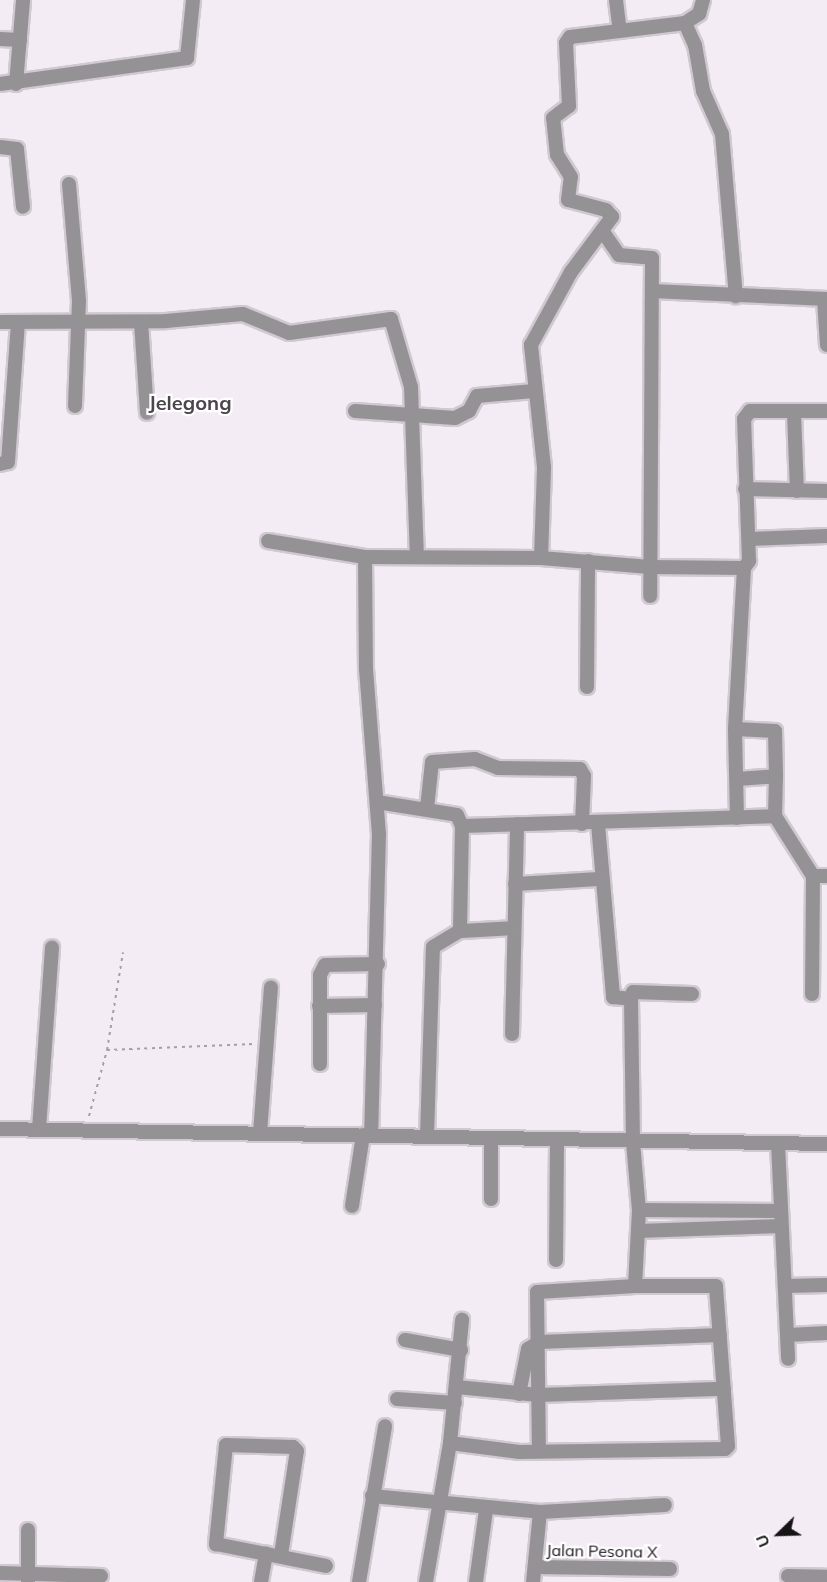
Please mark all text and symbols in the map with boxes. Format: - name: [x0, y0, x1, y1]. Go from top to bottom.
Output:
- district label: Jelegong: [148, 390, 232, 414]
- north arrow: [749, 1504, 809, 1564]
- text: U: [751, 1532, 774, 1550]
- street label: Jalan Pesona X: [546, 1540, 658, 1562]

